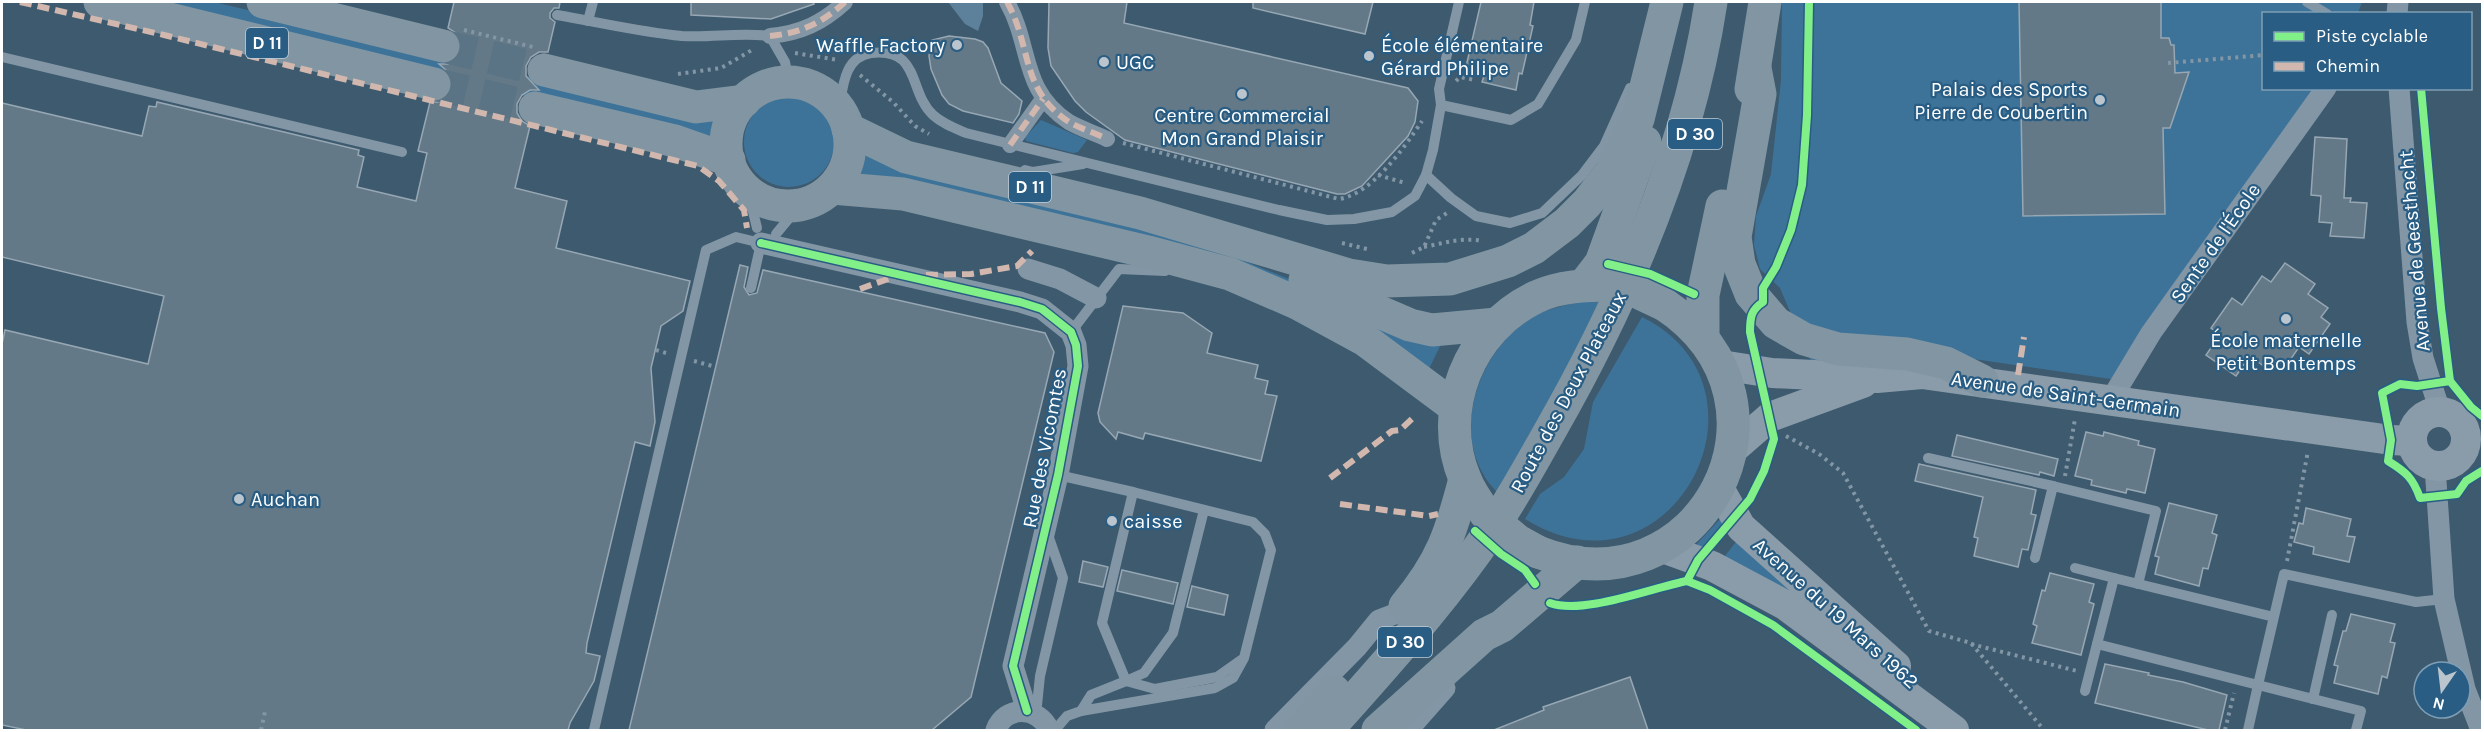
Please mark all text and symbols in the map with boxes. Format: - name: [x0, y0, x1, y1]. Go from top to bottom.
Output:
- legend: [2262, 12, 2472, 90]
- text: Piste cyclable: [2316, 25, 2428, 47]
- road number: D 11: [246, 28, 288, 58]
- place label: École élémentaire Gérard Philipe: [1381, 33, 1543, 80]
- place label: Waffle Factory: [816, 34, 945, 57]
- marker: Waffle Factory: [950, 38, 964, 52]
- marker: École élémentaire Gérard Philipe: [1362, 49, 1376, 63]
- place label: UGC: [1116, 51, 1154, 74]
- marker: UGC: [1097, 55, 1111, 69]
- text: Chemin: [2316, 55, 2380, 77]
- place label: Palais des Sports Pierre de Coubertin: [1914, 78, 2088, 124]
- marker: Centre Commercial Mon Grand Plaisir: [1235, 87, 1249, 101]
- marker: Palais des Sports Pierre de Coubertin: [2093, 93, 2107, 107]
- place label: Centre Commercial Mon Grand Plaisir: [1154, 104, 1330, 150]
- road number: D 30: [1668, 119, 1722, 149]
- street label: Avenue de Geesthacht: [2394, 149, 2435, 353]
- road number: D 11: [1009, 172, 1051, 202]
- street label: Sente de l'École: [2165, 179, 2265, 307]
- street label: Route des Deux Plateaux: [1506, 288, 1631, 497]
- marker: École maternelle Petit Bontemps: [2279, 312, 2293, 326]
- place label: École maternelle Petit Bontemps: [2210, 328, 2362, 375]
- street label: Rue des Vicomtes: [1018, 366, 1071, 530]
- street label: Avenue de Saint-Germain: [1950, 367, 2182, 422]
- place label: Auchan: [251, 488, 320, 511]
- marker: Auchan: [232, 492, 246, 506]
- place label: caisse: [1124, 510, 1183, 533]
- marker: caisse: [1105, 514, 1119, 528]
- street label: Avenue du 19 Mars 1962: [1748, 533, 1923, 693]
- road number: D 30: [1378, 627, 1432, 657]
- north arrow: [2412, 660, 2472, 720]
- text: N: [2431, 693, 2446, 715]

